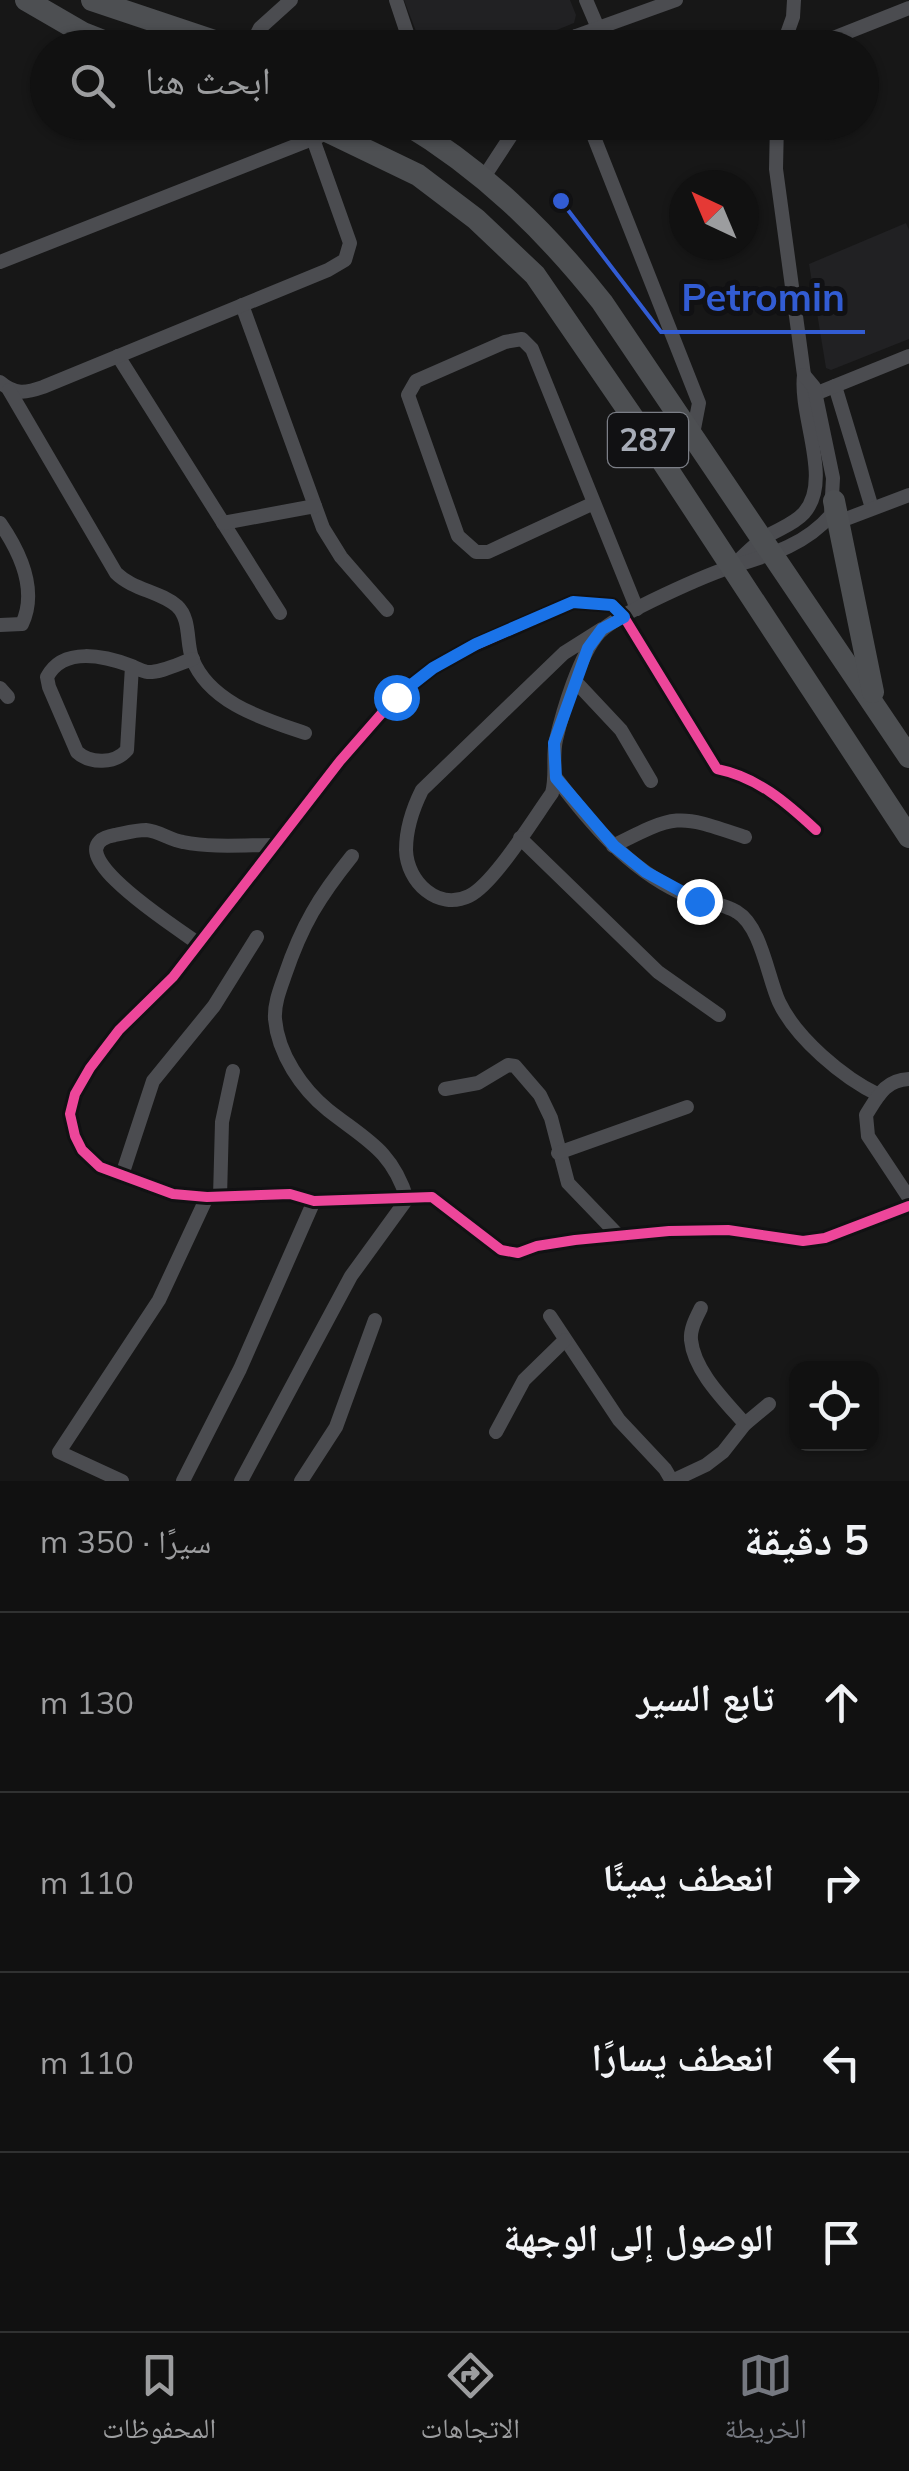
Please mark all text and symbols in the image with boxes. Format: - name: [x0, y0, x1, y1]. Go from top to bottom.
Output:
- search box: [30, 30, 879, 140]
- text: ابحث هنا: [145, 56, 271, 104]
- icon: search: [65, 58, 120, 113]
- north arrow: [669, 170, 759, 260]
- callout: Petromin: [661, 264, 865, 332]
- text: Petromin: [681, 273, 845, 321]
- road number: 287: [608, 413, 688, 467]
- route start: [374, 675, 420, 721]
- route end: [677, 879, 723, 925]
- map controls: [789, 1361, 879, 1451]
- button: locate: [789, 1361, 879, 1451]
- text: 5 دقيقة: [744, 1513, 869, 1566]
- text: سيرًا · 350 m: [40, 1521, 211, 1561]
- text: تابع السير: [637, 1673, 774, 1721]
- icon: ahead: [814, 1675, 869, 1730]
- text: 130 m: [40, 1682, 134, 1722]
- text: انعطف يمينًا: [602, 1853, 774, 1901]
- icon: right: [814, 1855, 869, 1910]
- text: 110 m: [40, 1862, 134, 1902]
- text: انعطف يسارًا: [591, 2033, 774, 2081]
- icon: left: [814, 2035, 869, 2090]
- text: 110 m: [40, 2042, 134, 2082]
- text: الوصول إلى الوجهة: [503, 2213, 774, 2261]
- icon: arrive: [814, 2215, 869, 2270]
- tab: المحفوظات: [102, 2348, 216, 2456]
- tab: الاتجاهات: [421, 2348, 520, 2456]
- tab: الخريطة: [724, 2348, 807, 2456]

